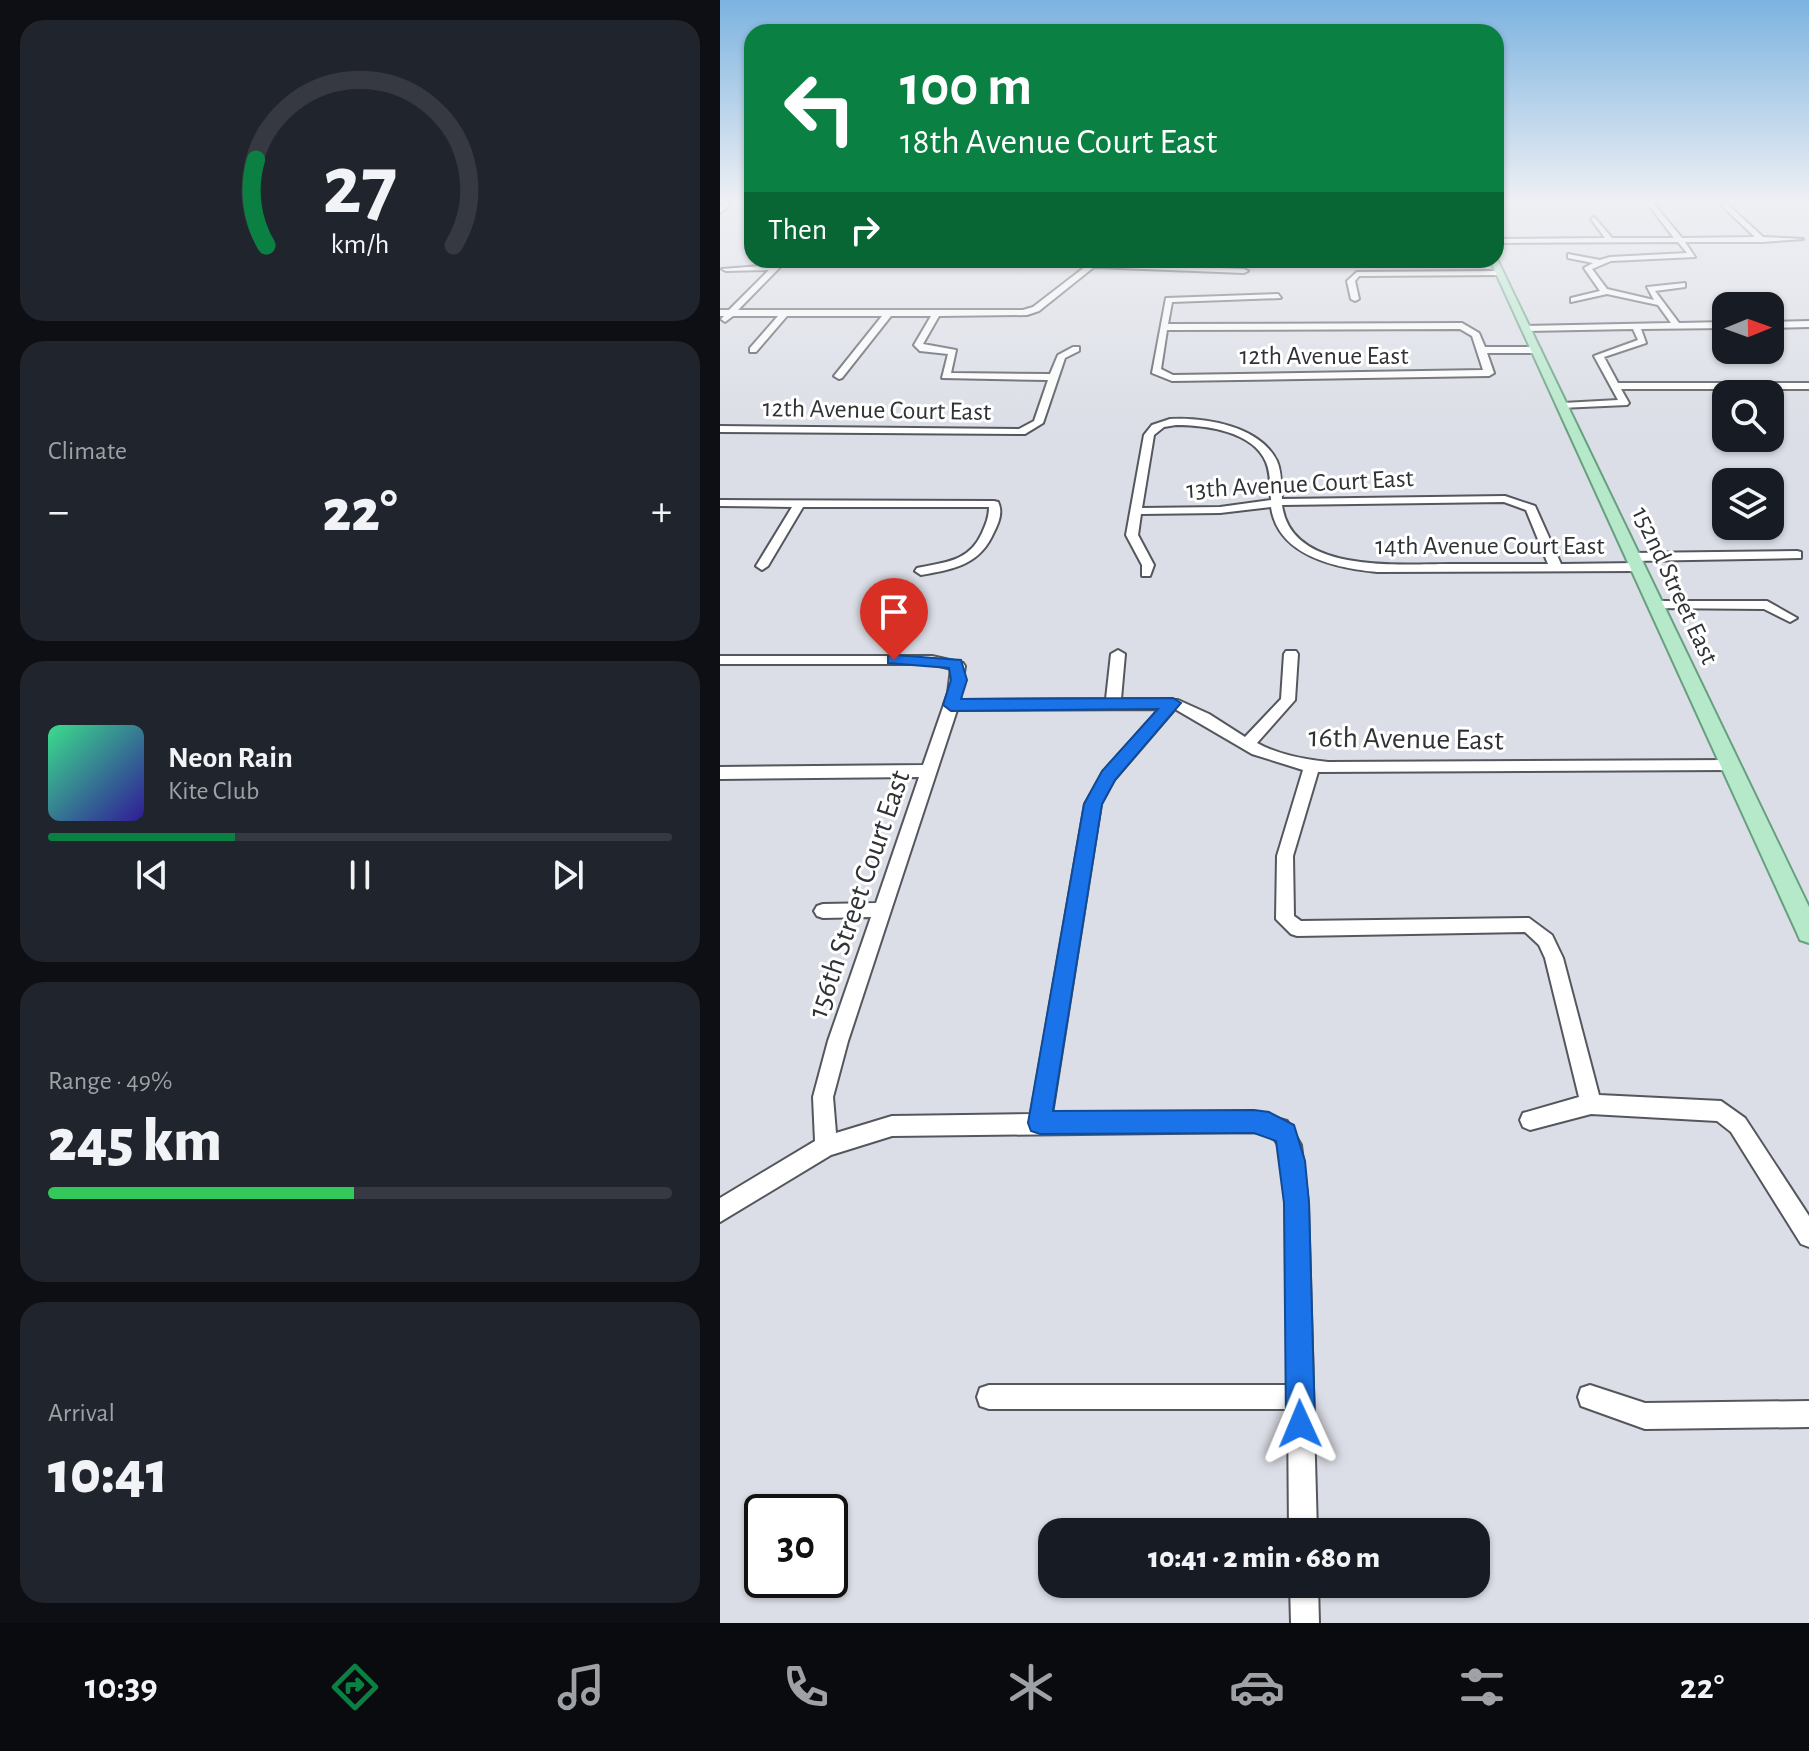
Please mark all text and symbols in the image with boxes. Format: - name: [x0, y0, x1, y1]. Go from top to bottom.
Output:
- icon: left: [768, 56, 872, 160]
- text: 100 m: [900, 59, 1032, 115]
- text: 18th Avenue Court East: [900, 124, 1217, 160]
- text: 27: [322, 145, 398, 229]
- icon: right: [843, 208, 887, 252]
- text: Then: [768, 215, 827, 245]
- text: km/h: [331, 230, 389, 259]
- north arrow: [1712, 292, 1784, 364]
- map controls: [1712, 292, 1784, 540]
- street label: 12th Avenue East: [1240, 343, 1408, 369]
- button: search: [1712, 380, 1784, 452]
- street label: 12th Avenue Court East: [762, 395, 992, 425]
- text: Climate: [48, 438, 127, 464]
- street label: 13th Avenue Court East: [1186, 465, 1414, 503]
- button: layers: [1712, 468, 1784, 540]
- text: 22°: [323, 482, 398, 542]
- text: −: [48, 490, 69, 534]
- text: +: [651, 490, 672, 534]
- street label: 152nd Street East: [1627, 503, 1723, 668]
- street label: 14th Avenue Court East: [1375, 533, 1605, 559]
- pin: [860, 578, 928, 660]
- icon: arrive: [872, 590, 916, 634]
- street label: 16th Avenue East: [1308, 722, 1504, 756]
- text: Neon Rain: [168, 743, 293, 773]
- street label: 156th Street Court East: [802, 766, 916, 1022]
- text: Kite Club: [168, 778, 259, 804]
- icon: previous: [130, 853, 174, 897]
- icon: pause: [338, 853, 382, 897]
- icon: next: [546, 853, 590, 897]
- text: Range · 49%: [48, 1068, 172, 1094]
- text: 245 km: [48, 1112, 222, 1172]
- position arrow: [1258, 1382, 1342, 1466]
- text: Arrival: [48, 1400, 115, 1426]
- text: 10:41: [48, 1444, 168, 1504]
- speed limit sign: 30: [744, 1494, 848, 1598]
- text: 10:41 · 2 min · 680 m: [1148, 1543, 1380, 1573]
- icon: directions: [327, 1659, 383, 1715]
- icon: music: [553, 1659, 609, 1715]
- icon: phone: [778, 1659, 834, 1715]
- icon: climate: [1003, 1659, 1059, 1715]
- icon: car: [1229, 1659, 1285, 1715]
- icon: filters: [1454, 1659, 1510, 1715]
- text: 10:39: [85, 1669, 158, 1705]
- text: 22°: [1680, 1669, 1724, 1705]

